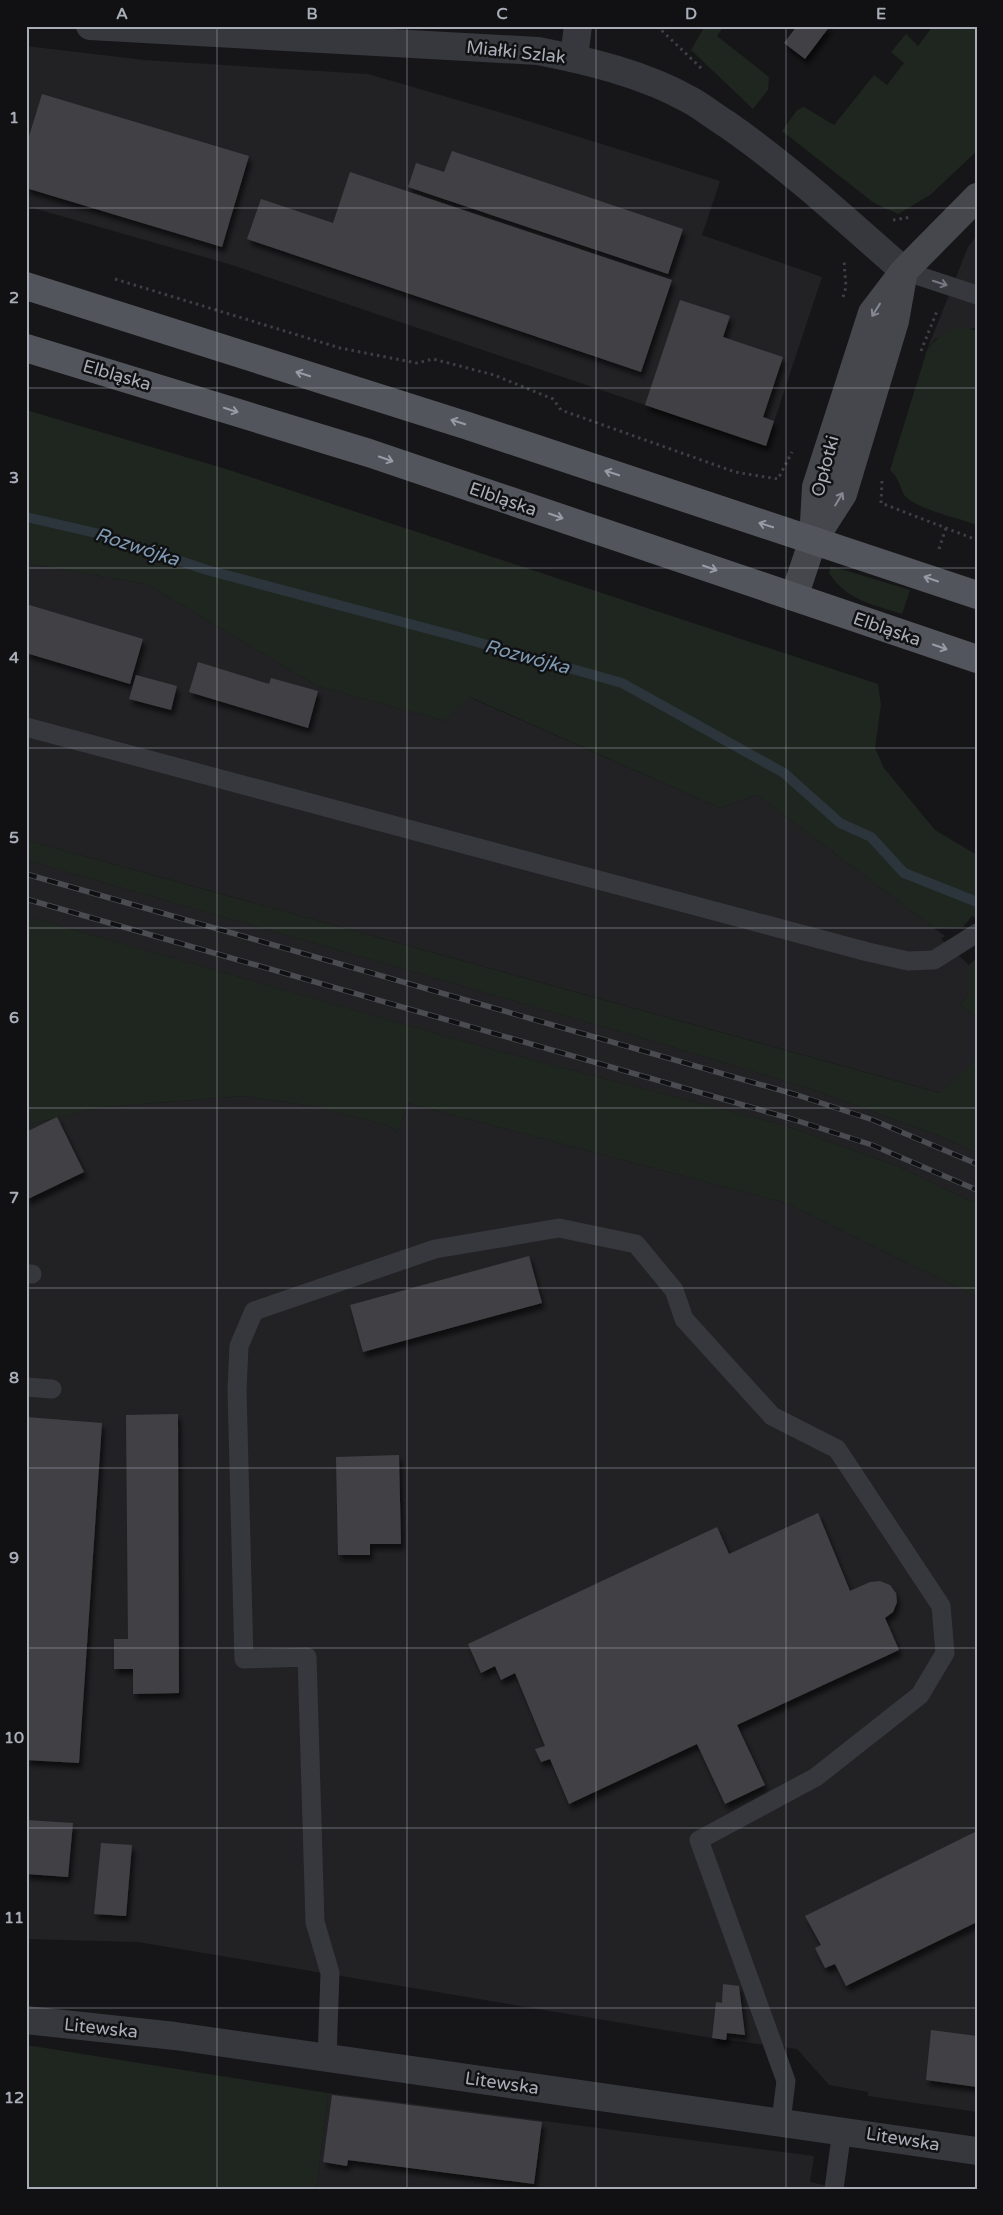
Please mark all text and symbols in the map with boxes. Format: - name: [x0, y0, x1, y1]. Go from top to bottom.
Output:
- text: A: [116, 4, 128, 24]
- text: B: [306, 4, 318, 24]
- text: C: [496, 4, 508, 24]
- text: D: [685, 4, 697, 24]
- text: E: [876, 4, 886, 24]
- street label: Miałki Szlak: [465, 36, 567, 68]
- text: 1: [9, 108, 19, 128]
- one-way arrow: [932, 279, 948, 288]
- text: 2: [9, 288, 19, 308]
- one-way arrow: [870, 303, 880, 317]
- street label: Elbląska: [80, 355, 154, 395]
- one-way arrow: [295, 368, 311, 378]
- one-way arrow: [222, 405, 238, 415]
- one-way arrow: [450, 417, 466, 427]
- street label: Opłotki: [806, 433, 844, 499]
- one-way arrow: [377, 455, 393, 464]
- text: 3: [9, 468, 19, 488]
- one-way arrow: [605, 468, 621, 478]
- street label: Elbląska: [466, 477, 540, 521]
- one-way arrow: [834, 492, 844, 506]
- one-way arrow: [548, 512, 564, 522]
- one-way arrow: [759, 519, 775, 529]
- water label: Rozwójka: [92, 523, 183, 571]
- one-way arrow: [702, 564, 717, 573]
- one-way arrow: [923, 574, 939, 583]
- street label: Elbląska: [850, 607, 924, 651]
- water label: Rozwójka: [482, 635, 573, 679]
- one-way arrow: [931, 642, 947, 652]
- text: 4: [9, 648, 19, 668]
- text: 5: [9, 828, 19, 848]
- text: 6: [9, 1008, 19, 1028]
- text: 7: [9, 1188, 19, 1208]
- text: 8: [9, 1368, 19, 1388]
- text: 9: [9, 1548, 19, 1568]
- text: 10: [4, 1728, 24, 1748]
- text: 11: [4, 1908, 24, 1928]
- street label: Litewska: [63, 2013, 139, 2043]
- street label: Litewska: [464, 2067, 540, 2099]
- text: 12: [4, 2088, 24, 2108]
- street label: Litewska: [865, 2122, 941, 2156]

